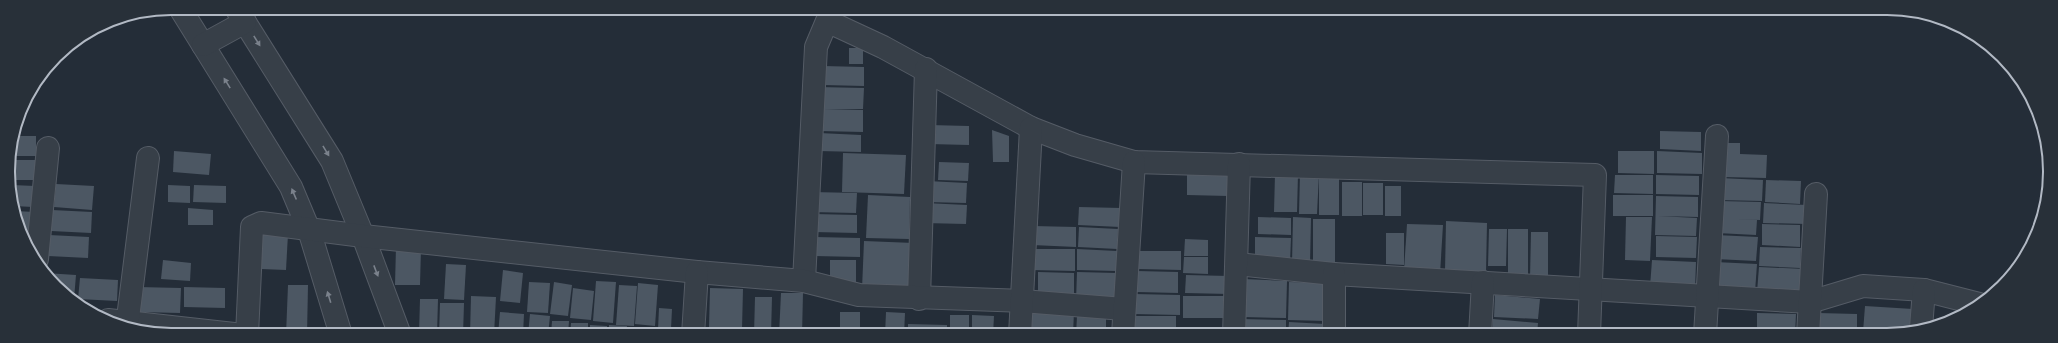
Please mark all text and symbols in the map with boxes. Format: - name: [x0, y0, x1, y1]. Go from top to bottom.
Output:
- one-way arrow: [253, 36, 261, 46]
- one-way arrow: [223, 77, 230, 89]
- one-way arrow: [322, 145, 329, 157]
- one-way arrow: [291, 188, 297, 199]
- one-way arrow: [374, 265, 380, 277]
- one-way arrow: [326, 291, 332, 303]

